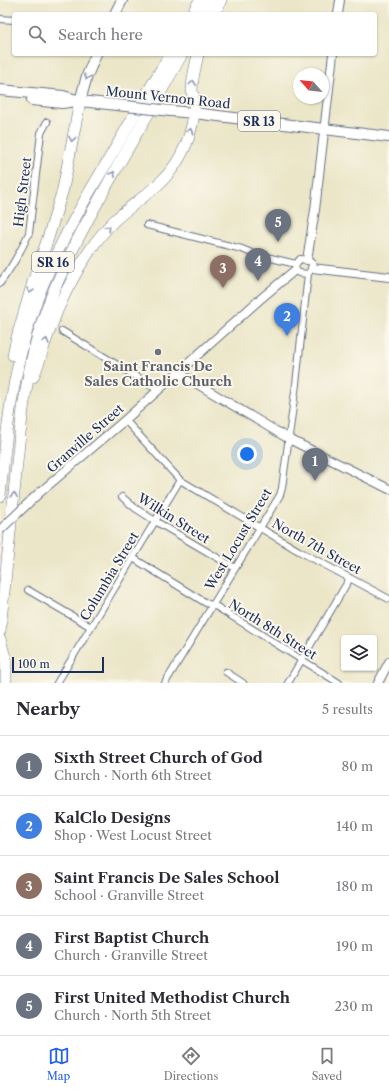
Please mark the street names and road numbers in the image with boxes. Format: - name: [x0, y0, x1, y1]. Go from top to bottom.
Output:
- street label: Mount Vernon Road: [105, 82, 231, 112]
- road number: SR 13: [238, 111, 280, 131]
- street label: High Street: [10, 156, 34, 228]
- road number: SR 16: [32, 252, 74, 272]
- street label: Granville Street: [43, 400, 127, 476]
- street label: West Locust Street: [201, 485, 275, 594]
- street label: Wilkin Street: [134, 489, 213, 547]
- street label: North 7th Street: [270, 515, 365, 577]
- street label: Columbia Street: [76, 528, 142, 623]
- street label: North 8th Street: [226, 596, 320, 663]

